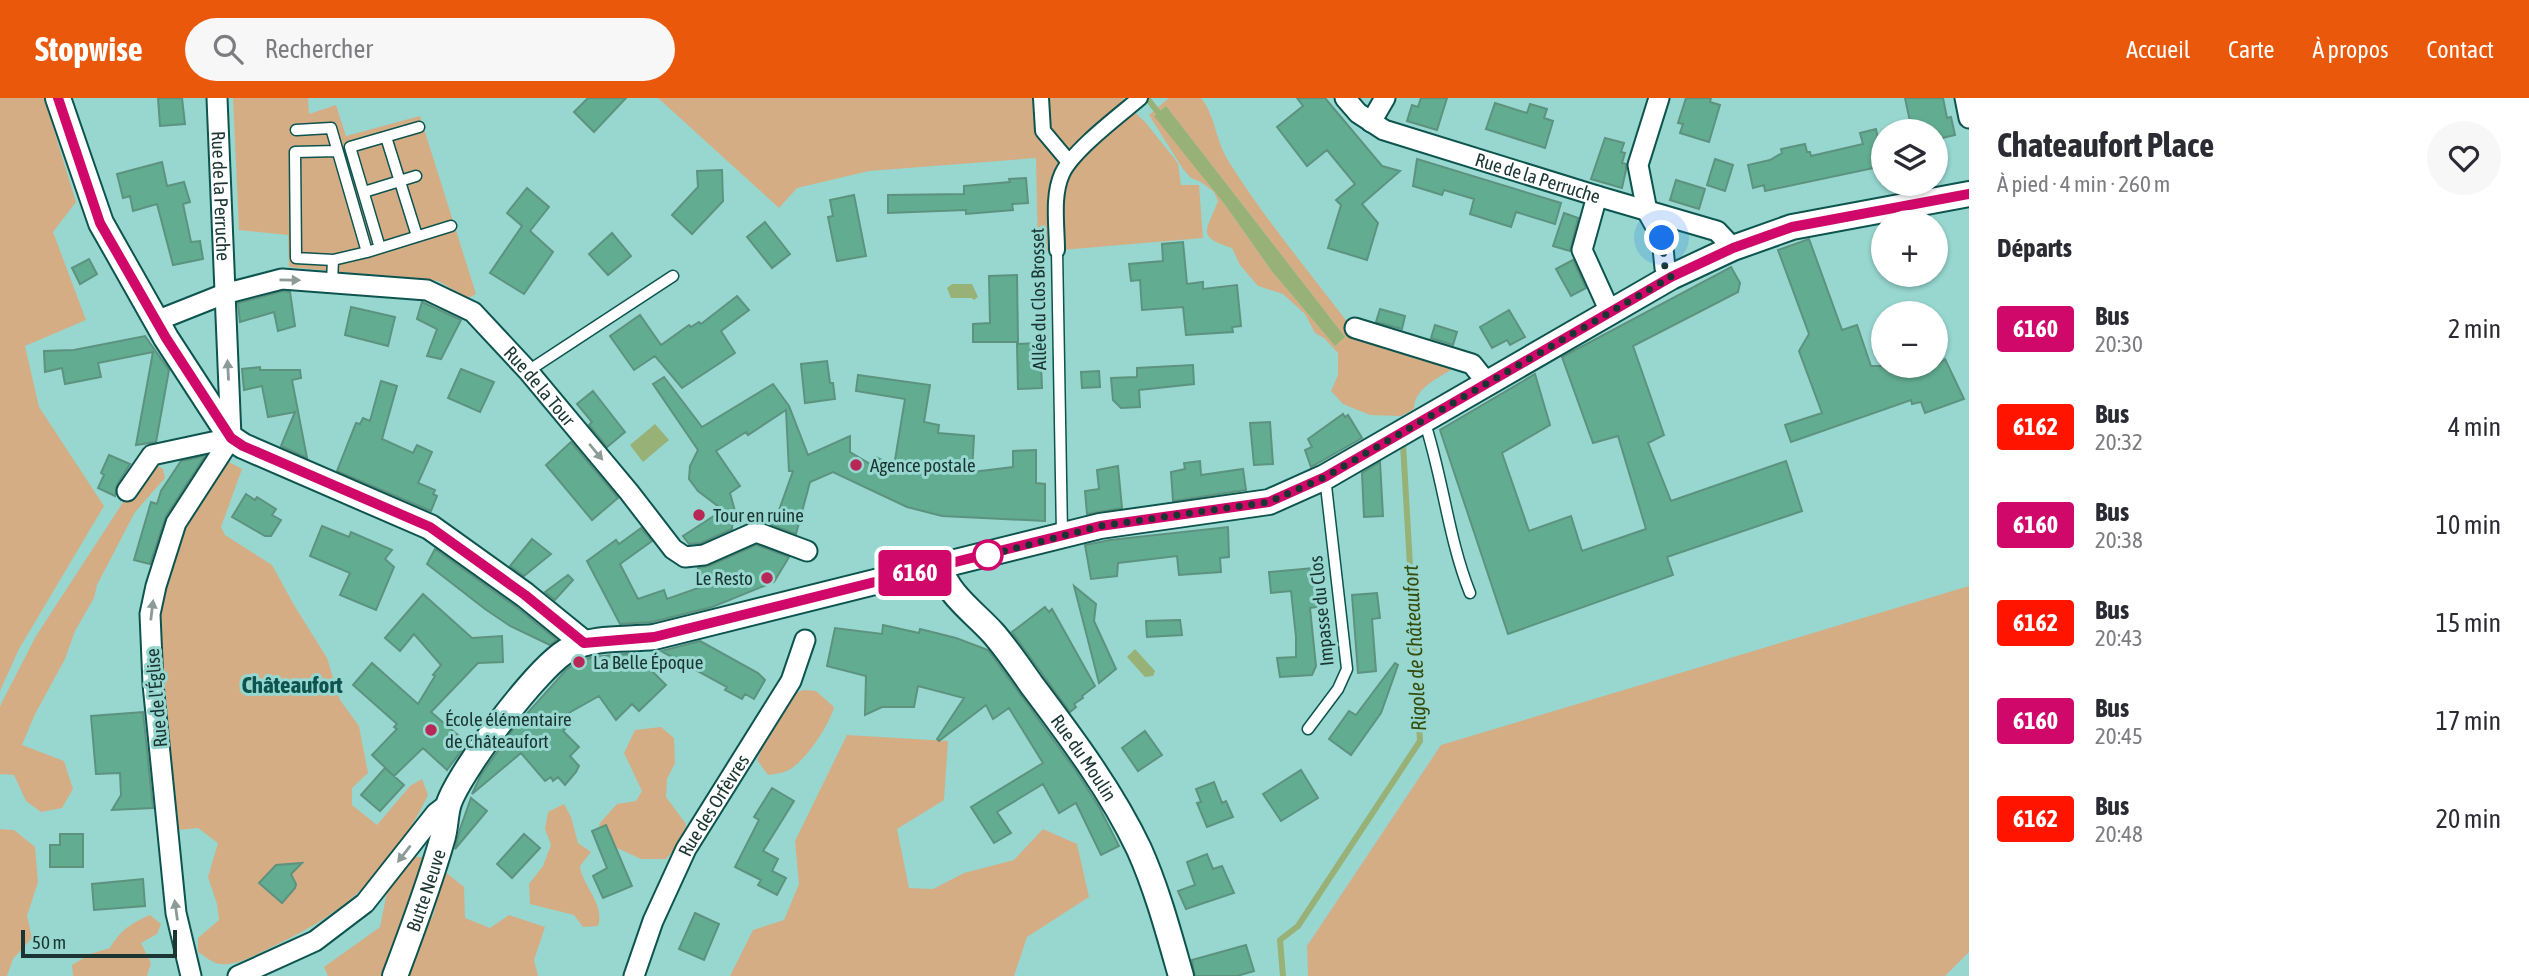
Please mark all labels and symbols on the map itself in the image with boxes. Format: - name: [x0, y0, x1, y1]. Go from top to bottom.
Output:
- street label: Rue de la Perruche: [207, 131, 235, 261]
- street label: Rue de la Perruche: [1473, 148, 1603, 207]
- your location: [1644, 220, 1679, 255]
- street label: Allée du Clos Brosset: [1026, 228, 1050, 370]
- one-way arrow: [279, 274, 301, 286]
- street label: Rue de la Tour: [500, 342, 580, 430]
- one-way arrow: [222, 359, 233, 381]
- one-way arrow: [588, 443, 604, 461]
- place label: Agence postale: [870, 454, 976, 476]
- marker: Agence postale: [848, 457, 864, 473]
- place label: Tour en ruine: [713, 504, 804, 526]
- marker: Tour en ruine: [691, 507, 707, 523]
- unlabelled marker: [973, 540, 1003, 570]
- line badge: 6160: [866, 550, 964, 596]
- street label: Impasse du Clos: [1304, 554, 1338, 667]
- water label: Rigole de Châteaufort: [1398, 564, 1430, 732]
- place label: Le Resto: [695, 567, 753, 589]
- marker: Le Resto: [759, 570, 775, 586]
- one-way arrow: [146, 599, 157, 621]
- street label: Rue de l'Église: [141, 648, 171, 748]
- place label: La Belle Époque: [593, 651, 703, 673]
- marker: La Belle Époque: [571, 654, 587, 670]
- district label: Châteaufort: [241, 672, 343, 698]
- place label: École élémentaire de Châteaufort: [445, 708, 572, 752]
- street label: Rue du Moulin: [1046, 710, 1121, 805]
- marker: École élémentaire de Châteaufort: [423, 722, 439, 738]
- street label: Rue des Orfèvres: [673, 750, 754, 859]
- one-way arrow: [396, 844, 411, 862]
- street label: Butte Neuve: [402, 847, 450, 935]
- one-way arrow: [171, 899, 182, 921]
- scale bar: [21, 927, 177, 959]

